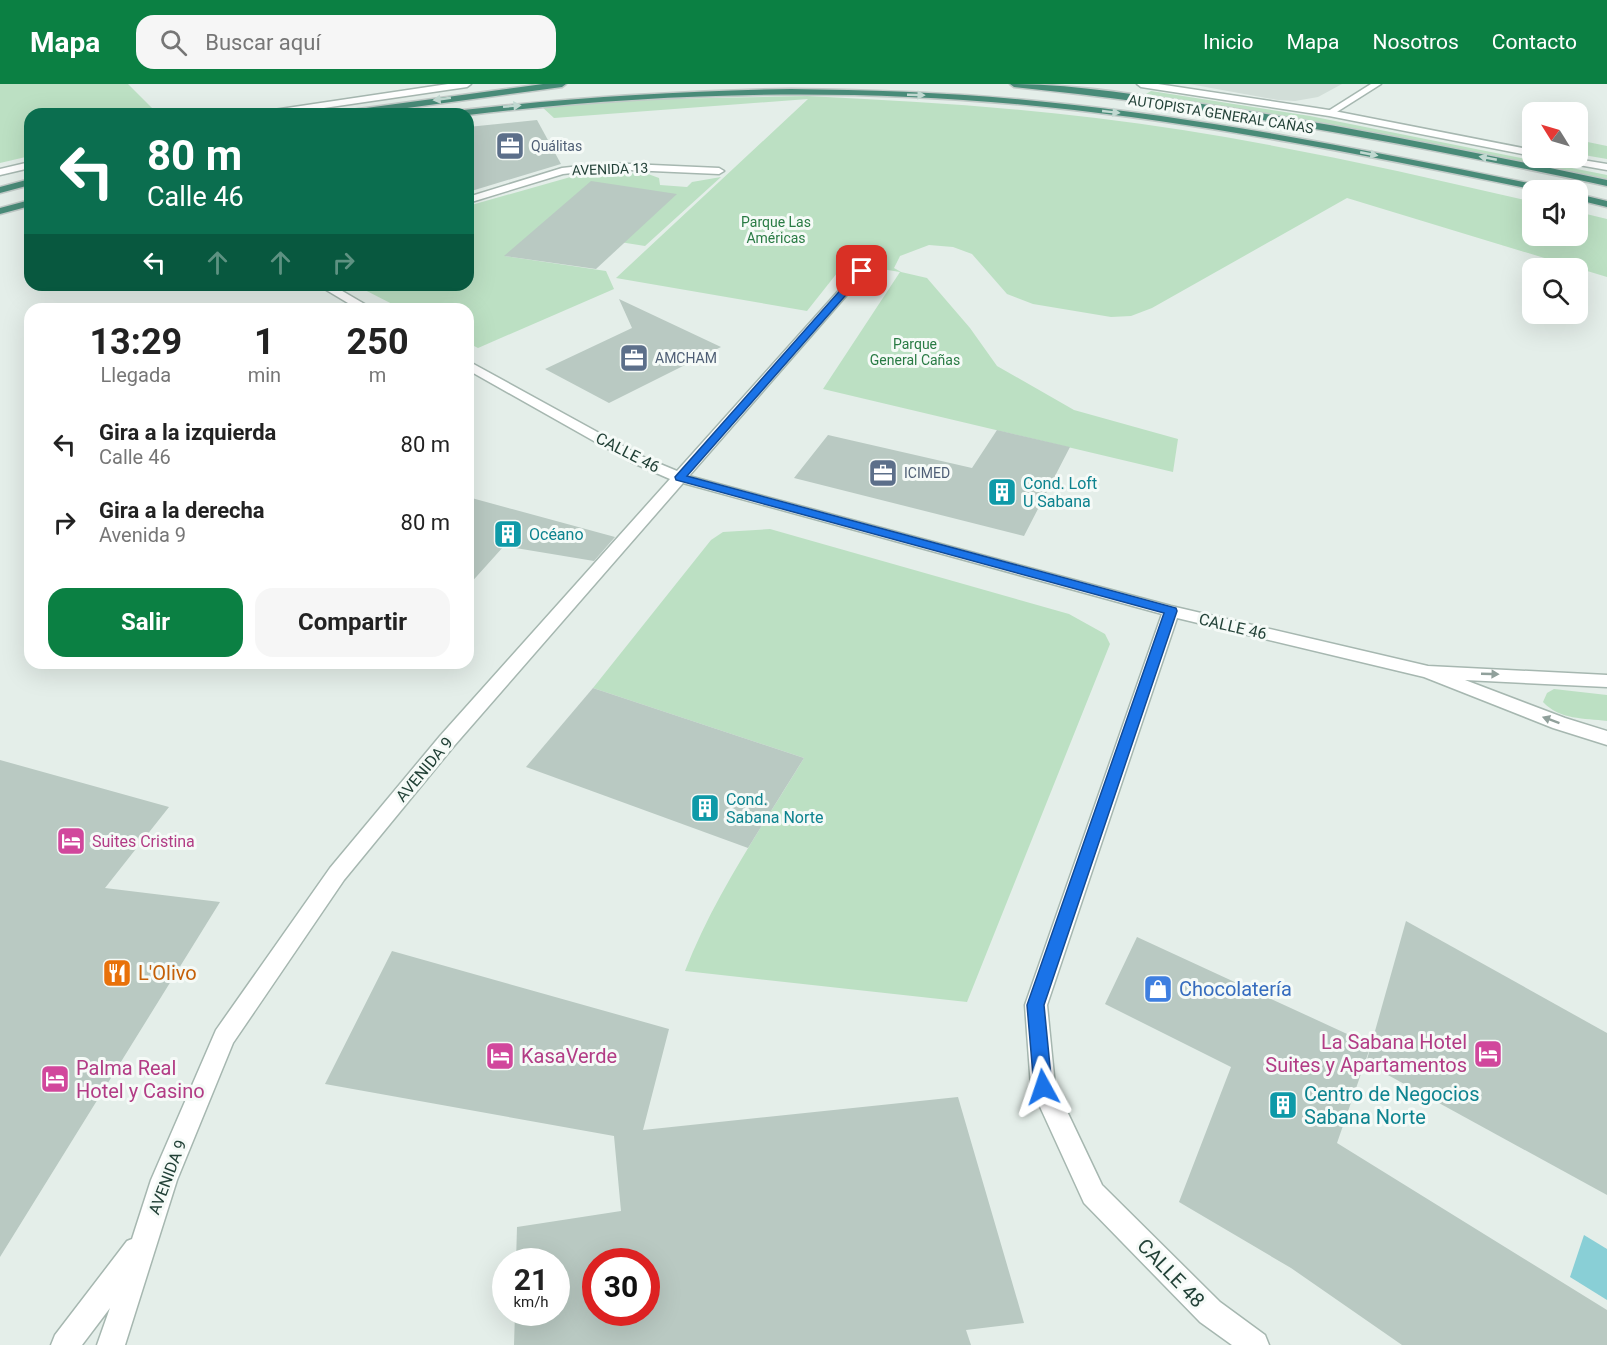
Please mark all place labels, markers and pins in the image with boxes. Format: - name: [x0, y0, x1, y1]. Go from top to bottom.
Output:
- office icon: Quálitas: [494, 130, 526, 162]
- place label: Quálitas: [531, 138, 582, 154]
- pin: [836, 245, 887, 296]
- office icon: AMCHAM: [618, 342, 650, 374]
- place label: AMCHAM: [655, 350, 717, 366]
- office icon: ICIMED: [867, 457, 899, 489]
- place label: ICIMED: [904, 465, 950, 481]
- place label: Cond. Loft U Sabana: [1023, 474, 1097, 511]
- building icon: Cond. Loft U Sabana: [986, 476, 1018, 508]
- building icon: Océano: [492, 518, 524, 550]
- place label: Océano: [529, 525, 584, 544]
- place label: Cond. Sabana Norte: [726, 790, 823, 827]
- building icon: Cond. Sabana Norte: [689, 792, 721, 824]
- hotel icon: Suites Cristina: [55, 825, 87, 857]
- place label: Suites Cristina: [92, 832, 195, 851]
- restaurant icon: L'Olivo: [101, 957, 133, 989]
- place label: L'Olivo: [138, 961, 197, 985]
- shop icon: Chocolatería: [1142, 973, 1174, 1005]
- place label: Chocolatería: [1179, 977, 1292, 1001]
- place label: La Sabana Hotel Suites y Apartamentos: [1265, 1030, 1467, 1077]
- hotel icon: La Sabana Hotel Suites y Apartamentos: [1472, 1038, 1504, 1070]
- hotel icon: KasaVerde: [484, 1040, 516, 1072]
- place label: KasaVerde: [521, 1044, 617, 1068]
- place label: Palma Real Hotel y Casino: [76, 1056, 205, 1103]
- hotel icon: Palma Real Hotel y Casino: [39, 1063, 71, 1095]
- place label: Centro de Negocios Sabana Norte: [1304, 1082, 1480, 1129]
- building icon: Centro de Negocios Sabana Norte: [1267, 1089, 1299, 1121]

